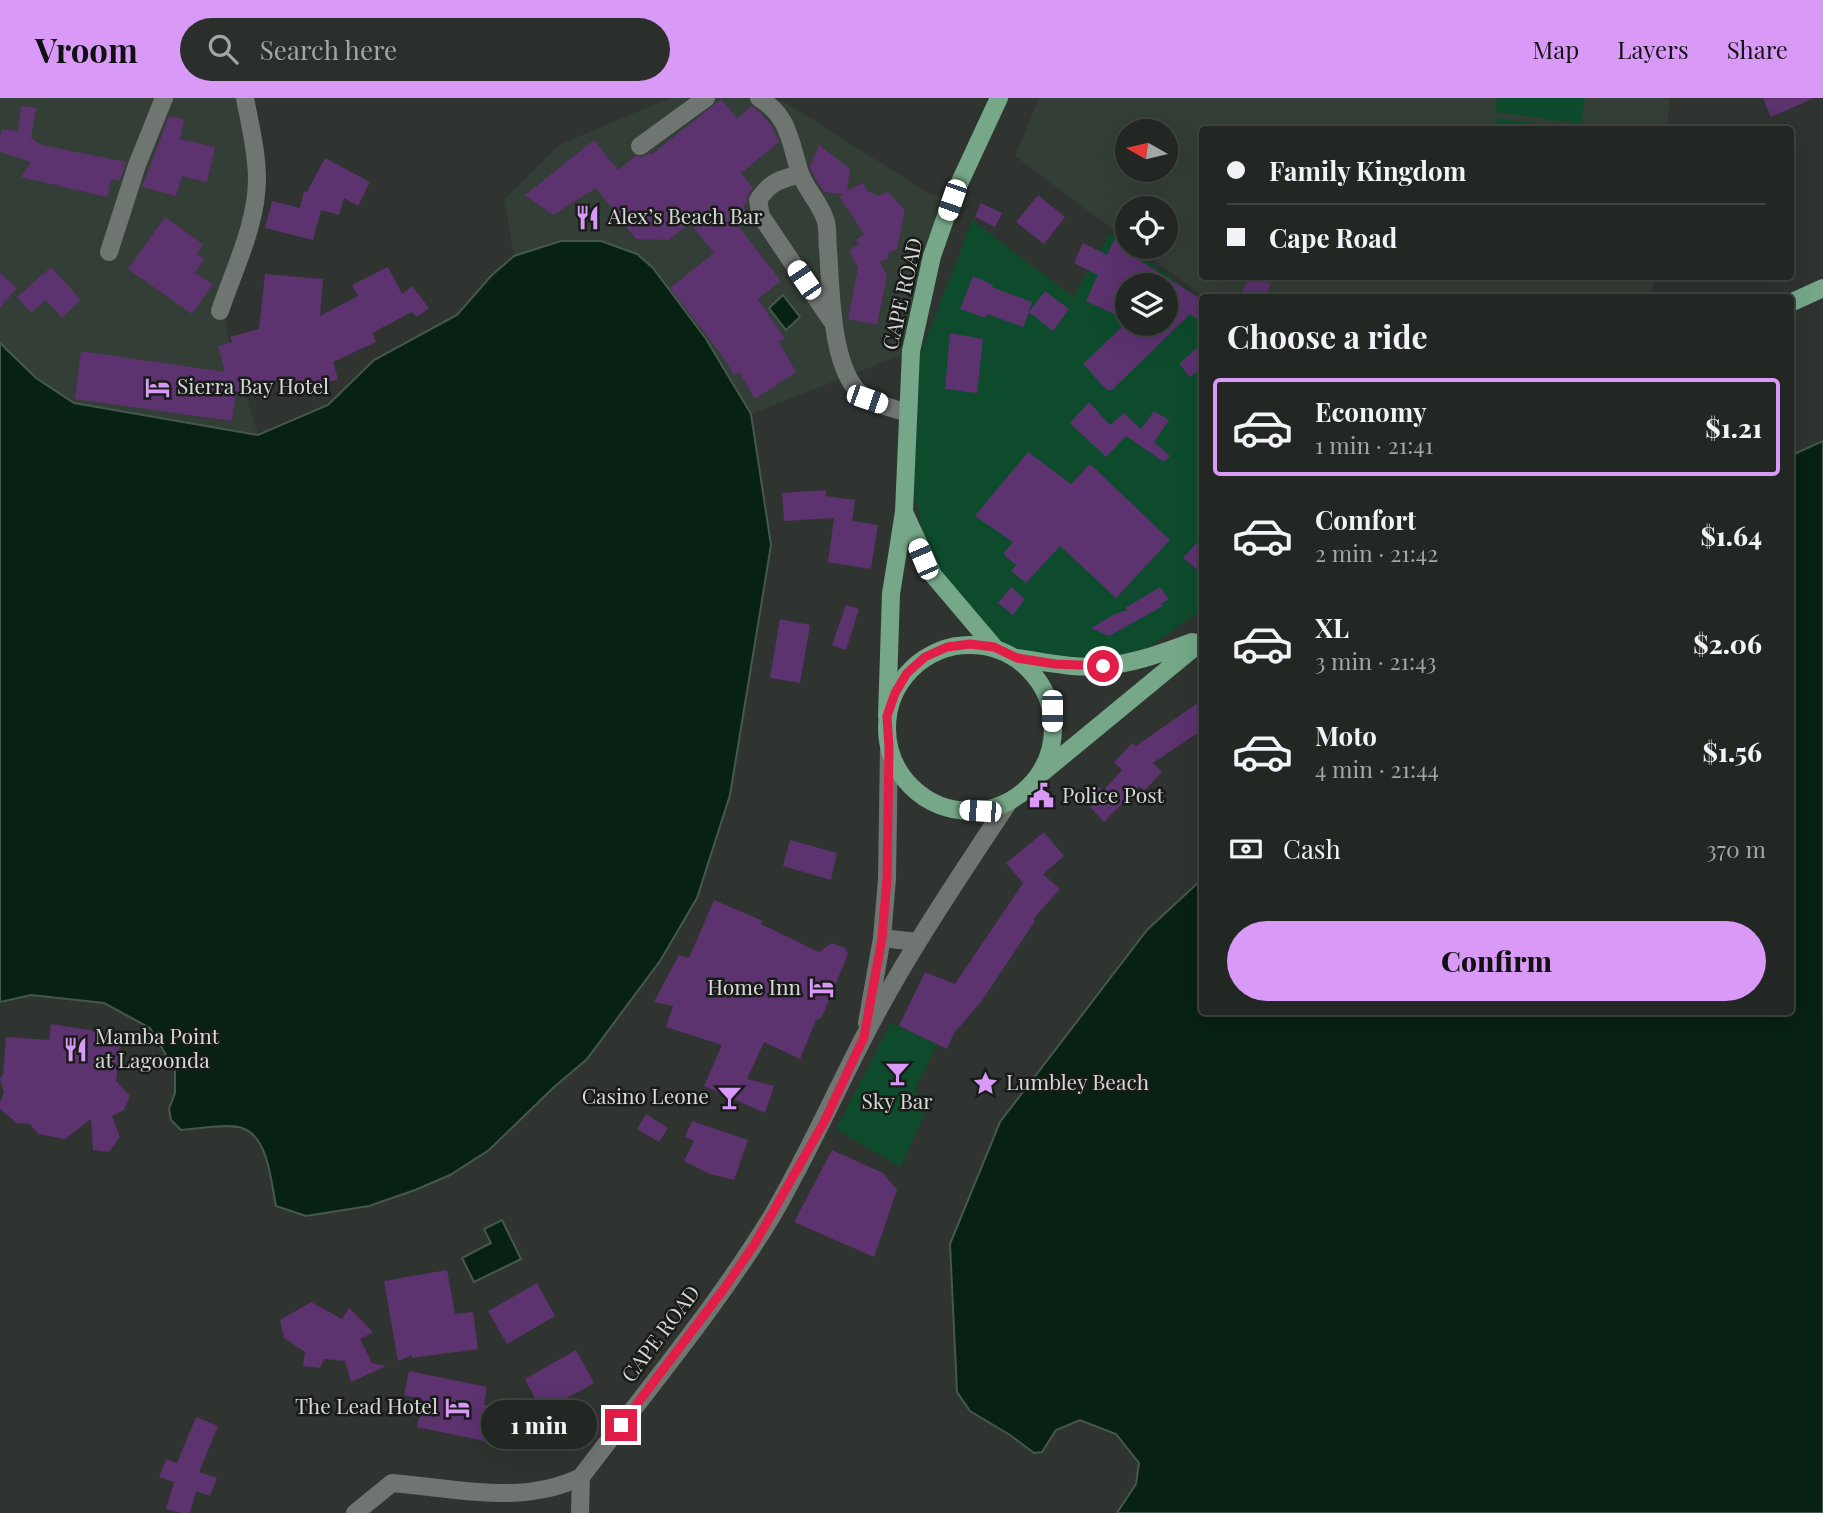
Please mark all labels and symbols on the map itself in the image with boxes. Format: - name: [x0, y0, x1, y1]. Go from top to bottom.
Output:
- north arrow: [1115, 119, 1178, 182]
- car: [936, 177, 969, 223]
- place label: Alex’s Beach Bar: [607, 201, 763, 229]
- restaurant icon: Alex’s Beach Bar: [574, 203, 602, 231]
- street label: CAPE ROAD: [875, 235, 928, 352]
- car: [784, 257, 825, 303]
- place label: Sierra Bay Hotel: [177, 371, 329, 399]
- hotel icon: Sierra Bay Hotel: [143, 373, 171, 401]
- car: [844, 382, 891, 416]
- car: [906, 536, 941, 582]
- route start: [1087, 650, 1119, 682]
- car: [1042, 690, 1063, 732]
- place label: Police Post: [1062, 780, 1165, 808]
- public building icon: Police Post: [1028, 782, 1056, 810]
- car: [959, 799, 1002, 823]
- place label: Home Inn: [707, 972, 801, 1000]
- hotel icon: Home Inn: [807, 974, 835, 1002]
- place label: Mamba Point at Lagoonda: [95, 1021, 220, 1073]
- restaurant icon: Mamba Point at Lagoonda: [61, 1035, 89, 1063]
- bar icon: Sky Bar: [883, 1059, 911, 1087]
- place label: Lumbley Beach: [1006, 1067, 1150, 1095]
- place icon: Lumbley Beach: [972, 1069, 1000, 1097]
- place label: Casino Leone: [582, 1081, 709, 1109]
- bar icon: Casino Leone: [715, 1083, 743, 1111]
- place label: Sky Bar: [861, 1086, 933, 1114]
- street label: CAPE ROAD: [614, 1279, 705, 1387]
- place label: The Lead Hotel: [295, 1391, 438, 1419]
- hotel icon: The Lead Hotel: [444, 1393, 472, 1421]
- callout: 1 min: [481, 1400, 596, 1450]
- route end: [605, 1409, 637, 1441]

